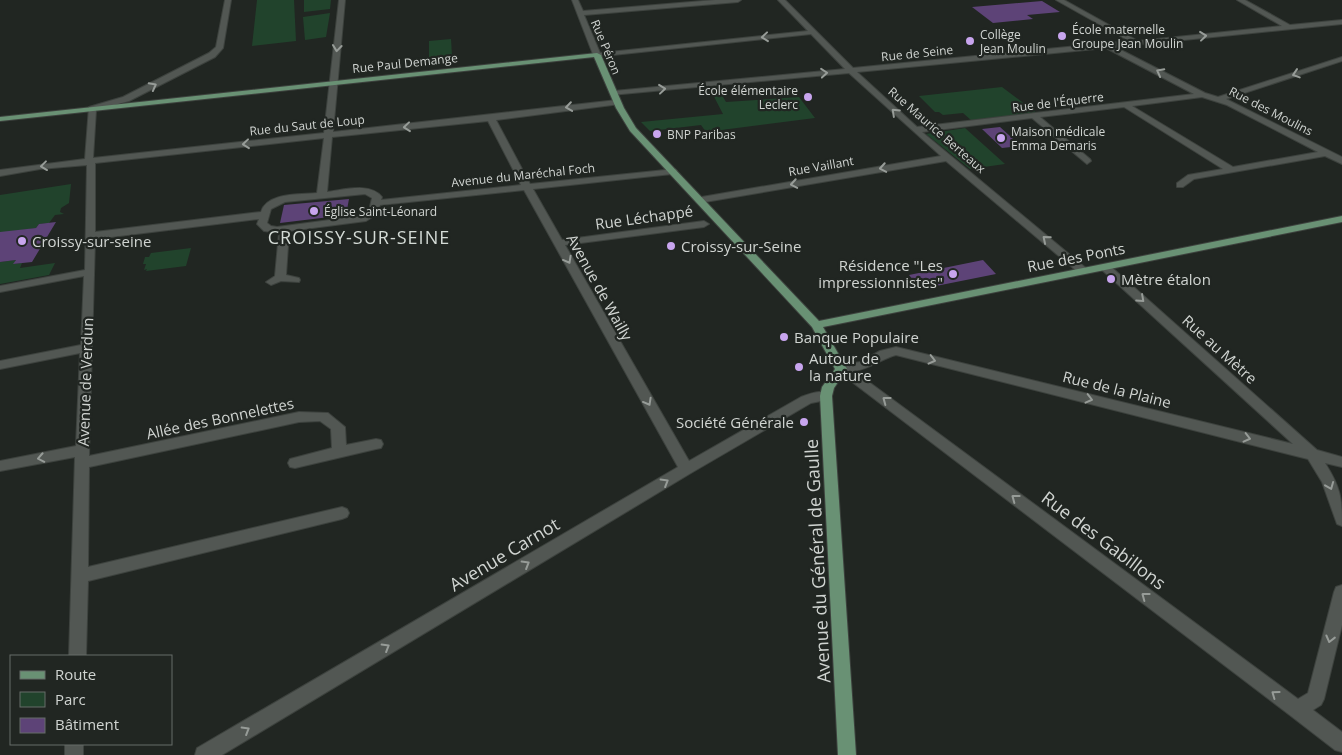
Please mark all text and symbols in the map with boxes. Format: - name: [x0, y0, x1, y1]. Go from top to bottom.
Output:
- street label: Rue Péron: [587, 17, 625, 77]
- place label: École maternelle Groupe Jean Moulin: [1072, 21, 1183, 52]
- place label: Collège Jean Moulin: [979, 26, 1046, 57]
- marker: École maternelle Groupe Jean Moulin: [1056, 30, 1068, 42]
- one-way arrow: [761, 31, 769, 42]
- one-way arrow: [1199, 31, 1207, 42]
- marker: Collège Jean Moulin: [964, 35, 976, 47]
- street label: Rue de Seine: [880, 41, 954, 65]
- one-way arrow: [332, 45, 343, 53]
- street label: Rue Paul Demange: [351, 49, 459, 77]
- one-way arrow: [820, 68, 828, 79]
- one-way arrow: [1156, 68, 1165, 78]
- one-way arrow: [1292, 68, 1300, 78]
- one-way arrow: [148, 82, 157, 92]
- place label: École élémentaire Leclerc: [698, 82, 798, 113]
- street label: Rue Maurice Berteaux: [885, 83, 990, 177]
- street label: Rue des Moulins: [1226, 83, 1316, 140]
- one-way arrow: [658, 84, 666, 95]
- street label: Rue de l'Équerre: [1011, 88, 1105, 116]
- marker: École élémentaire Leclerc: [802, 91, 814, 103]
- one-way arrow: [564, 102, 573, 112]
- one-way arrow: [892, 108, 901, 117]
- street label: Rue du Saut de Loup: [249, 110, 365, 140]
- one-way arrow: [403, 121, 411, 132]
- place label: Maison médicale Emma Demaris: [1011, 123, 1106, 154]
- place label: BNP Paribas: [667, 126, 736, 143]
- marker: BNP Paribas: [651, 128, 663, 140]
- marker: Maison médicale Emma Demaris: [995, 132, 1007, 144]
- one-way arrow: [241, 138, 249, 149]
- street label: Rue Vaillant: [787, 152, 855, 180]
- street label: Avenue du Maréchal Foch: [450, 159, 596, 191]
- one-way arrow: [40, 160, 48, 171]
- one-way arrow: [878, 163, 887, 173]
- one-way arrow: [789, 178, 798, 188]
- street label: Rue Léchappé: [594, 200, 694, 234]
- place label: Église Saint-Léonard: [324, 203, 437, 220]
- marker: Église Saint-Léonard: [308, 205, 320, 217]
- district label: CROISSY-SUR-SEINE: [268, 225, 450, 249]
- street label: Avenue de Wailly: [562, 230, 638, 344]
- place label: Croissy-sur-seine: [32, 231, 151, 251]
- marker: Croissy-sur-seine: [16, 235, 28, 247]
- place label: Croissy-sur-Seine: [681, 236, 801, 256]
- one-way arrow: [1042, 236, 1051, 245]
- street label: Rue des Ponts: [1025, 238, 1127, 276]
- marker: Croissy-sur-Seine: [665, 240, 677, 252]
- one-way arrow: [562, 255, 572, 264]
- place label: Résidence "Les impressionnistes": [818, 255, 943, 292]
- marker: Résidence "Les impressionnistes": [947, 268, 959, 280]
- place label: Mètre étalon: [1121, 269, 1211, 289]
- marker: Mètre étalon: [1105, 273, 1117, 285]
- one-way arrow: [1135, 294, 1144, 303]
- street label: Rue au Mètre: [1178, 310, 1262, 388]
- street label: Avenue de Verdun: [73, 317, 97, 447]
- place label: Banque Populaire: [794, 327, 919, 347]
- marker: Banque Populaire: [778, 331, 790, 343]
- place label: Autour de la nature: [809, 348, 879, 385]
- one-way arrow: [927, 354, 936, 365]
- marker: Autour de la nature: [793, 361, 805, 373]
- street label: Rue de la Plaine: [1061, 366, 1173, 412]
- street label: Allée des Bonnelettes: [144, 393, 296, 443]
- one-way arrow: [1085, 393, 1094, 404]
- one-way arrow: [641, 397, 651, 406]
- one-way arrow: [883, 397, 892, 405]
- place label: Société Générale: [676, 412, 794, 432]
- marker: Société Générale: [798, 416, 810, 428]
- one-way arrow: [1243, 432, 1252, 443]
- street label: Avenue du Général de Gaulle: [799, 438, 835, 684]
- one-way arrow: [37, 452, 46, 462]
- one-way arrow: [660, 478, 669, 488]
- one-way arrow: [1324, 481, 1334, 490]
- street label: Rue des Gabillons: [1037, 485, 1171, 595]
- one-way arrow: [1011, 495, 1021, 504]
- street label: Avenue Carnot: [445, 512, 563, 596]
- one-way arrow: [520, 561, 529, 571]
- one-way arrow: [1141, 593, 1151, 602]
- one-way arrow: [1326, 635, 1336, 643]
- one-way arrow: [380, 644, 389, 654]
- legend: [10, 655, 172, 745]
- text: Route: [55, 664, 96, 684]
- text: Parc: [55, 689, 86, 709]
- one-way arrow: [1271, 691, 1280, 700]
- text: Bâtiment: [55, 714, 119, 734]
- one-way arrow: [241, 727, 250, 737]

